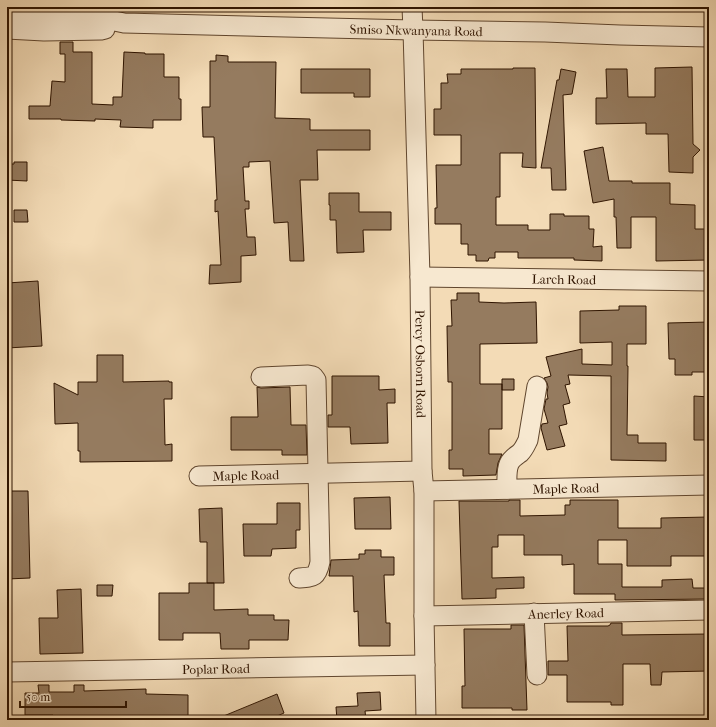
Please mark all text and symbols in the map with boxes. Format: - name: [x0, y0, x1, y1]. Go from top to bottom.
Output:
- street label: Smiso Nkwanyana Road: [350, 21, 484, 39]
- street label: Larch Road: [532, 271, 597, 287]
- street label: Percy Osborn Road: [413, 310, 429, 419]
- street label: Maple Road: [213, 467, 280, 483]
- street label: Maple Road: [533, 480, 600, 496]
- street label: Anerley Road: [527, 605, 605, 621]
- street label: Poplar Road: [182, 660, 251, 677]
- scale bar: [20, 683, 126, 709]
- text: 50 m: [26, 690, 50, 704]

